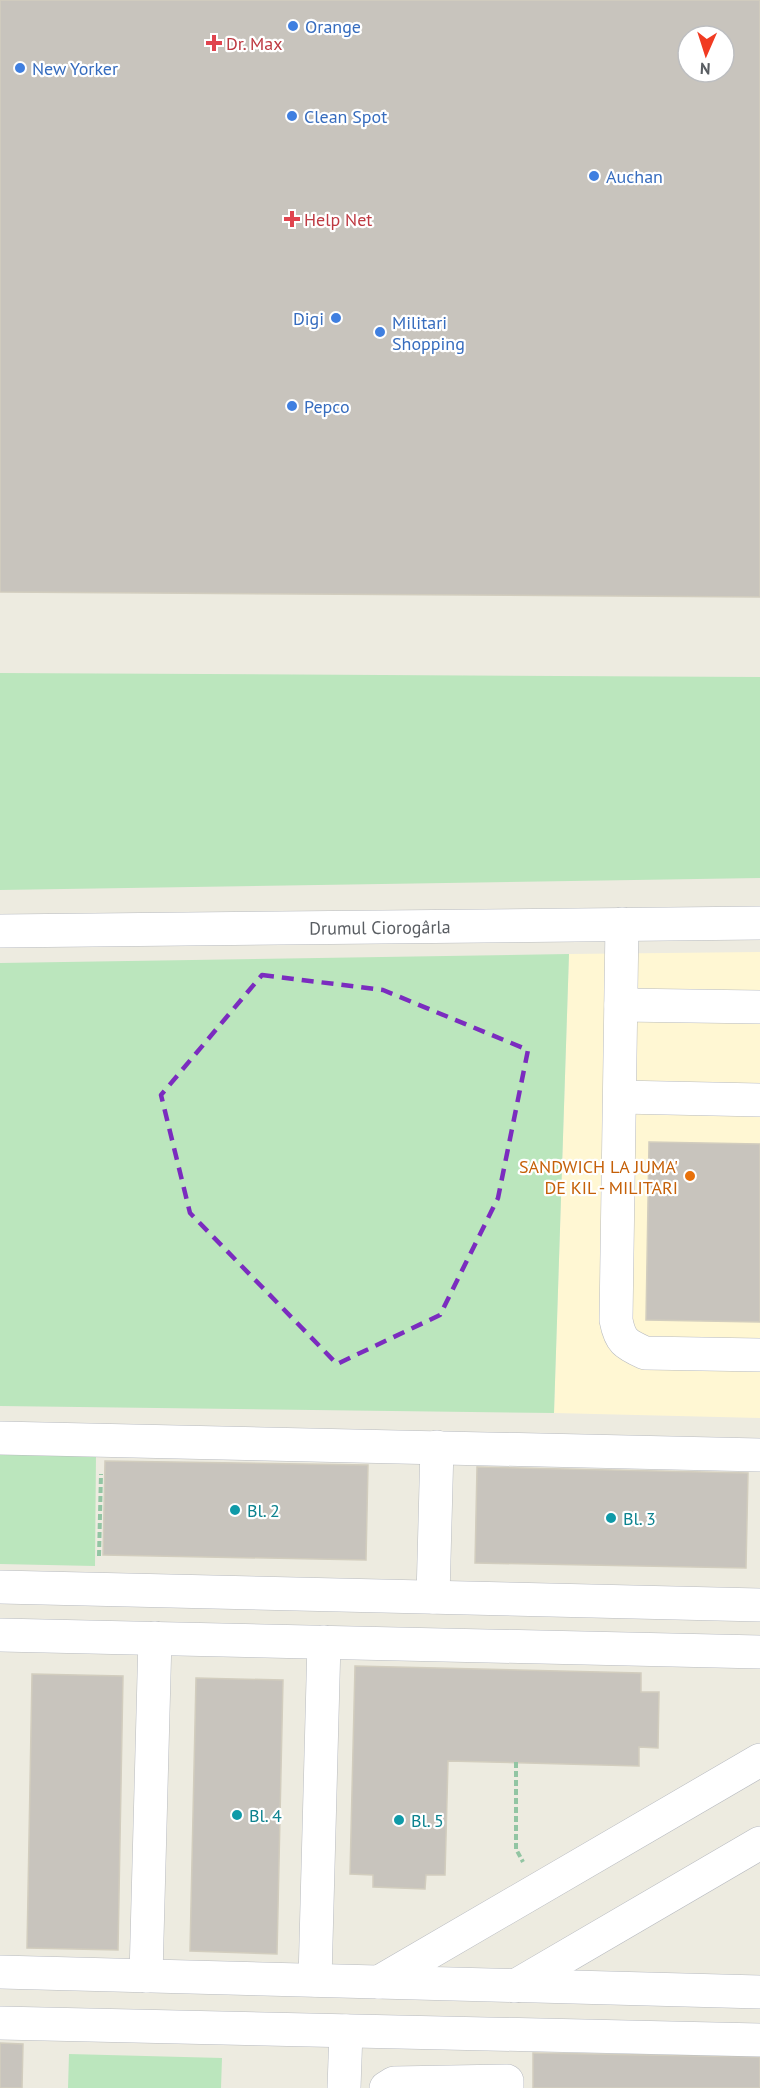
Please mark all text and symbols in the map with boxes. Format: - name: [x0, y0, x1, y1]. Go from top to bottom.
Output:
- place label: Orange: [305, 15, 361, 38]
- marker: Orange: [286, 19, 300, 33]
- north arrow: [676, 24, 736, 84]
- place label: Dr. Max: [226, 32, 283, 55]
- marker: Dr. Max: [207, 36, 221, 50]
- place label: New Yorker: [32, 57, 118, 80]
- text: N: [699, 59, 711, 79]
- marker: New Yorker: [13, 61, 27, 75]
- place label: Clean Spot: [304, 105, 387, 128]
- marker: Clean Spot: [285, 109, 299, 123]
- place label: Auchan: [606, 165, 663, 188]
- marker: Auchan: [587, 169, 601, 183]
- place label: Help Net: [304, 208, 372, 231]
- marker: Help Net: [285, 212, 299, 226]
- place label: Digi: [293, 307, 324, 330]
- marker: Digi: [329, 311, 343, 325]
- place label: Militari Shopping: [392, 311, 465, 355]
- marker: Militari Shopping: [373, 325, 387, 339]
- place label: Pepco: [304, 395, 350, 418]
- marker: Pepco: [285, 399, 299, 413]
- street label: Drumul Ciorogârla: [309, 915, 451, 939]
- place label: SANDWICH LA JUMA' DE KIL - MILITARI: [519, 1155, 678, 1199]
- marker: SANDWICH LA JUMA' DE KIL - MILITARI: [683, 1169, 697, 1183]
- place label: Bl. 2: [247, 1499, 280, 1522]
- marker: Bl. 2: [228, 1503, 242, 1517]
- place label: Bl. 3: [623, 1507, 656, 1530]
- marker: Bl. 3: [604, 1511, 618, 1525]
- place label: Bl. 4: [249, 1804, 282, 1827]
- marker: Bl. 4: [230, 1808, 244, 1822]
- place label: Bl. 5: [411, 1809, 444, 1832]
- marker: Bl. 5: [392, 1813, 406, 1827]

